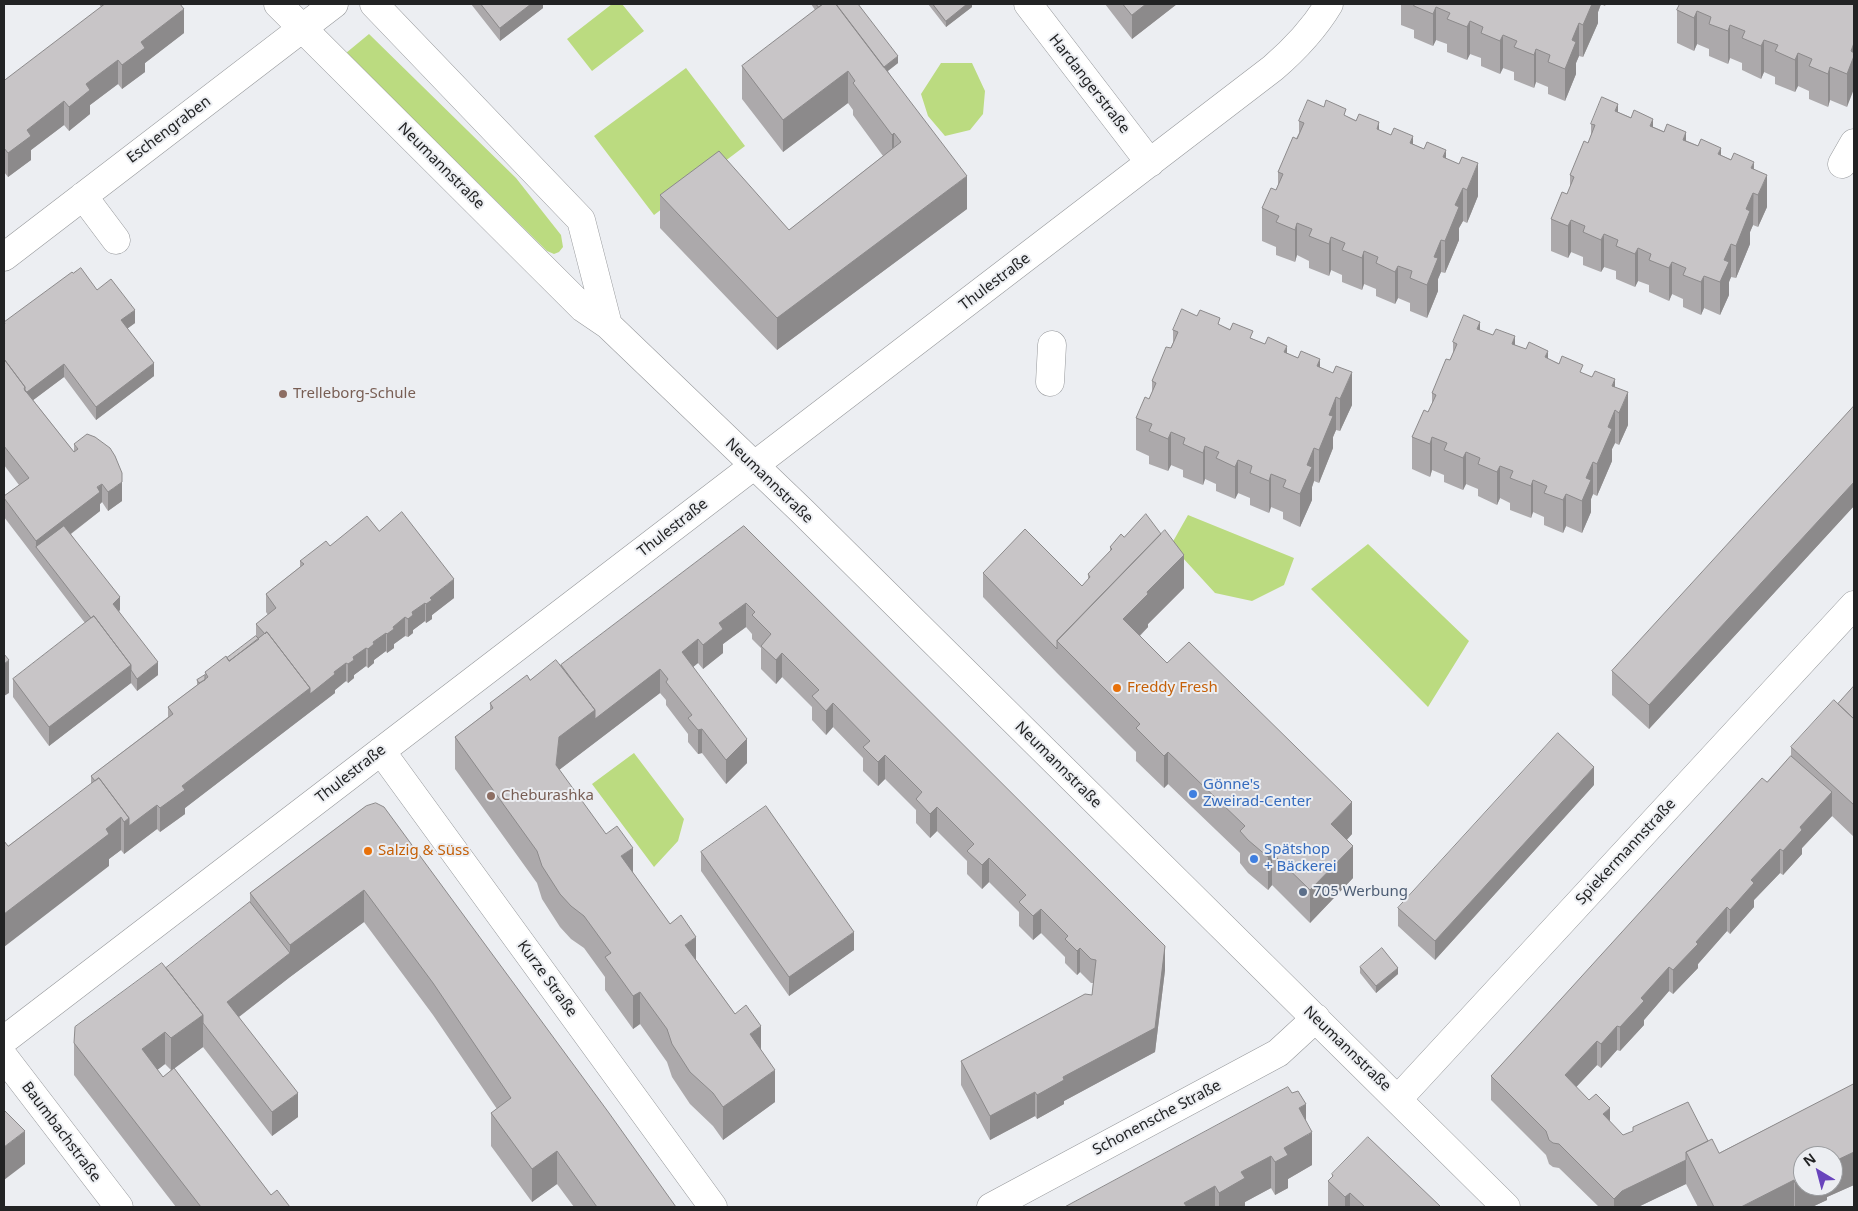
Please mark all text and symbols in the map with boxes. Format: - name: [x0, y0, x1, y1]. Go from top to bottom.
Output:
- street label: Hardangerstraße: [1045, 31, 1133, 137]
- street label: Eschengraben: [124, 93, 214, 167]
- street label: Neumannstraße: [394, 119, 488, 213]
- street label: Thulestraße: [956, 250, 1034, 314]
- place label: Trelleborg-Schule: [293, 385, 416, 403]
- marker: Trelleborg-Schule: [277, 388, 289, 400]
- street label: Neumannstraße: [721, 435, 817, 527]
- street label: Thulestraße: [634, 495, 712, 561]
- place label: Freddy Fresh: [1127, 679, 1218, 697]
- marker: Freddy Fresh: [1111, 682, 1123, 694]
- street label: Neumannstraße: [1011, 718, 1105, 812]
- street label: Thulestraße: [312, 741, 390, 807]
- place label: Gönne's Zweirad-Center: [1203, 776, 1311, 811]
- place label: Cheburashka: [501, 787, 594, 805]
- marker: Gönne's Zweirad-Center: [1187, 788, 1199, 800]
- marker: Cheburashka: [485, 790, 497, 802]
- street label: Spiekermannstraße: [1572, 795, 1680, 909]
- place label: Spätshop + Bäckerei: [1264, 841, 1337, 876]
- place label: Salzig & Süss: [378, 842, 469, 860]
- marker: Salzig & Süss: [362, 845, 374, 857]
- marker: Spätshop + Bäckerei: [1248, 853, 1260, 865]
- place label: 705 Werbung: [1313, 883, 1408, 901]
- marker: 705 Werbung: [1297, 886, 1309, 898]
- street label: Kurze Straße: [513, 937, 581, 1021]
- street label: Neumannstraße: [1299, 1003, 1395, 1095]
- street label: Schonensche Straße: [1090, 1077, 1224, 1159]
- street label: Baumbachstraße: [18, 1079, 104, 1185]
- north arrow: [1793, 1146, 1843, 1196]
- text: N: [1799, 1148, 1820, 1170]

